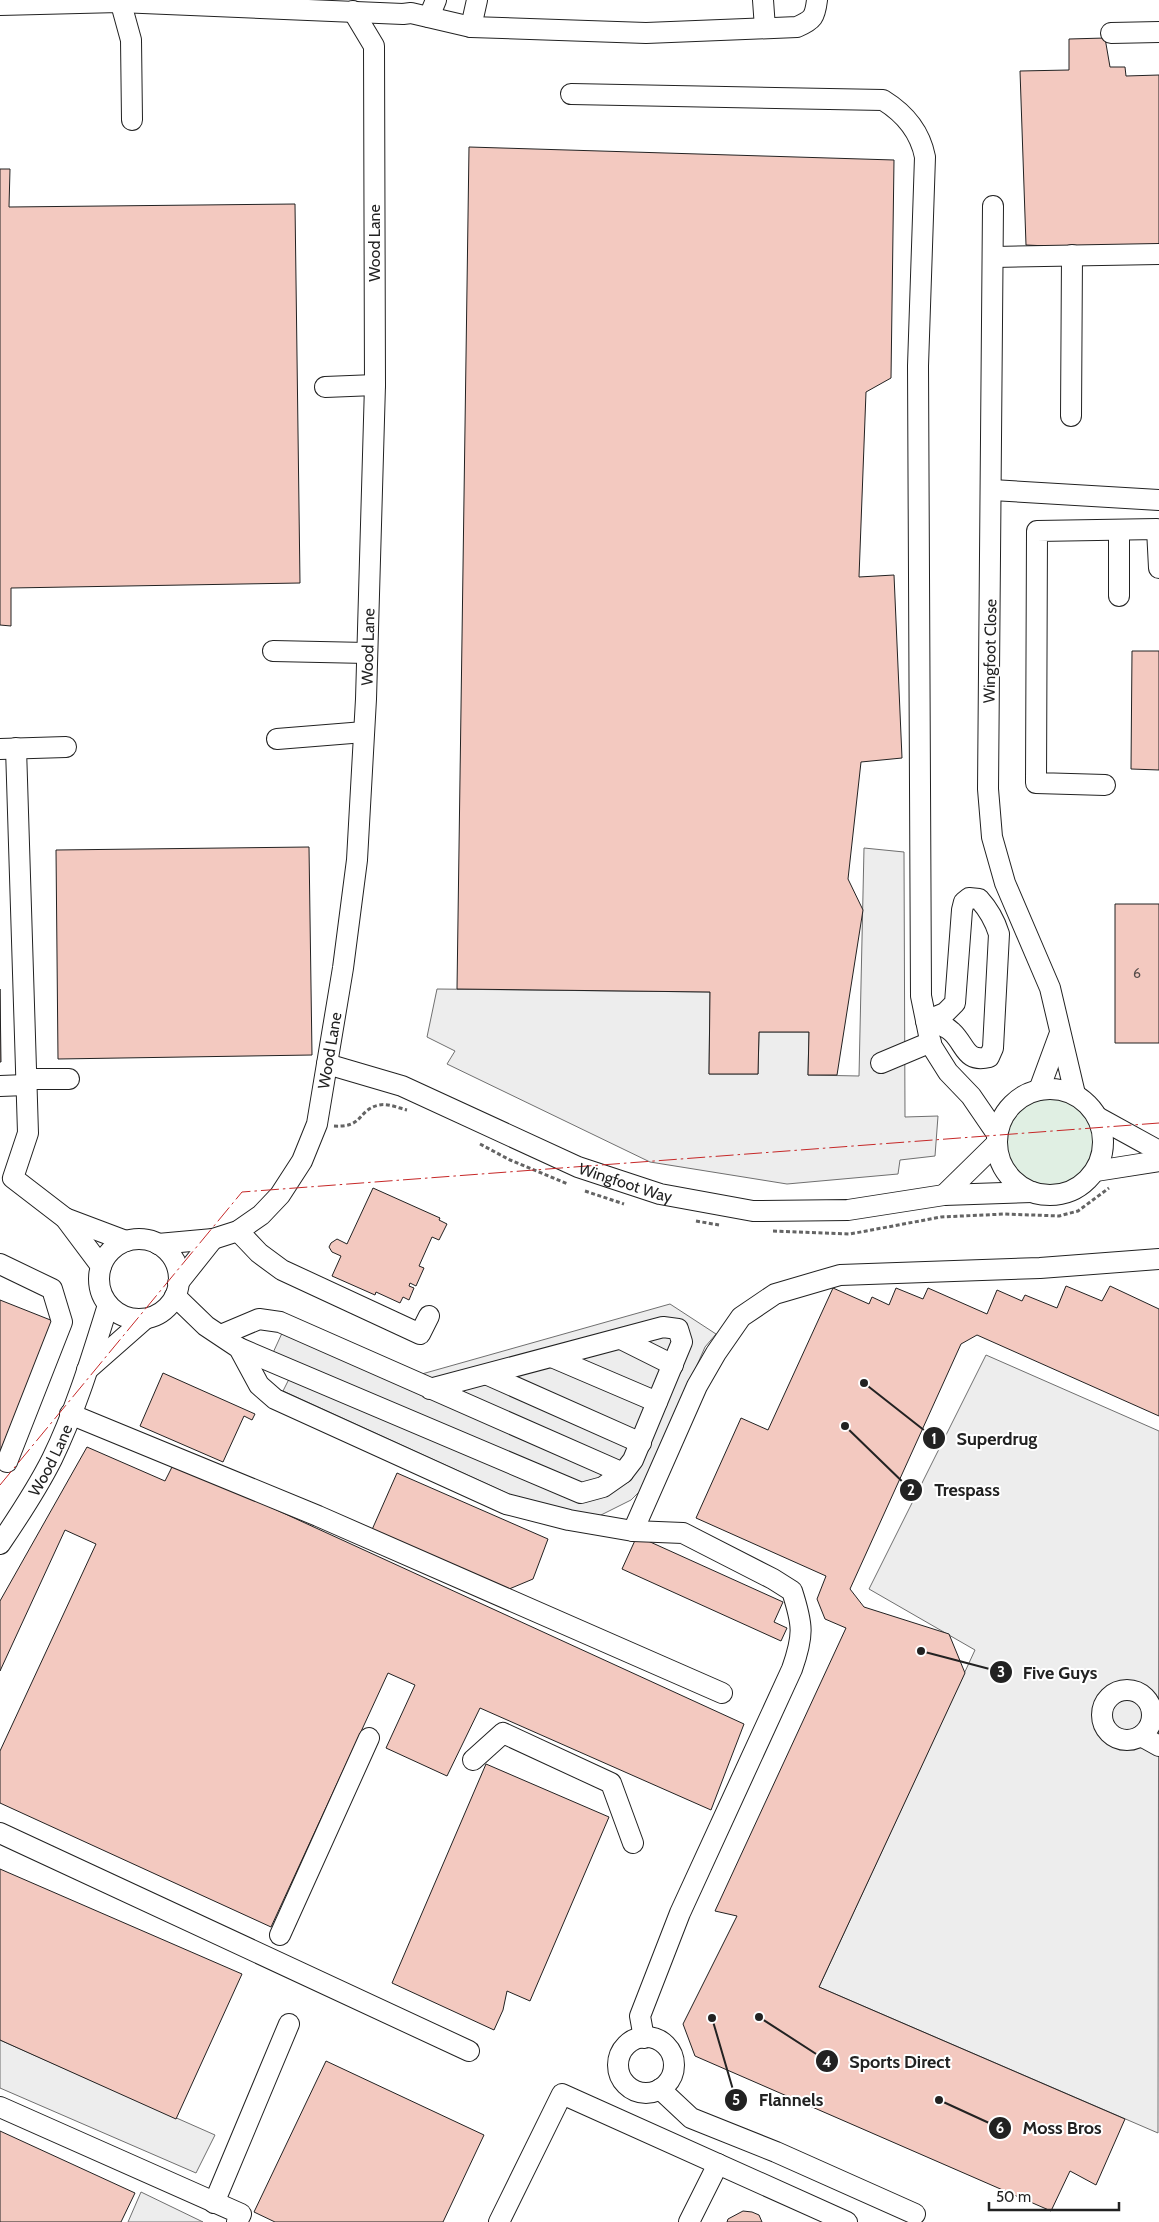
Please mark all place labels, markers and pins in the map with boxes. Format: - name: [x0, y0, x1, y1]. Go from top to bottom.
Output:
- callout: Superdrug: [922, 1422, 1048, 1455]
- callout: Trespass: [899, 1473, 1010, 1506]
- callout: Five Guys: [988, 1656, 1108, 1689]
- callout: Sports Direct: [815, 2045, 961, 2078]
- callout: Flannels: [724, 2083, 834, 2116]
- callout: Moss Bros: [988, 2112, 1112, 2145]

